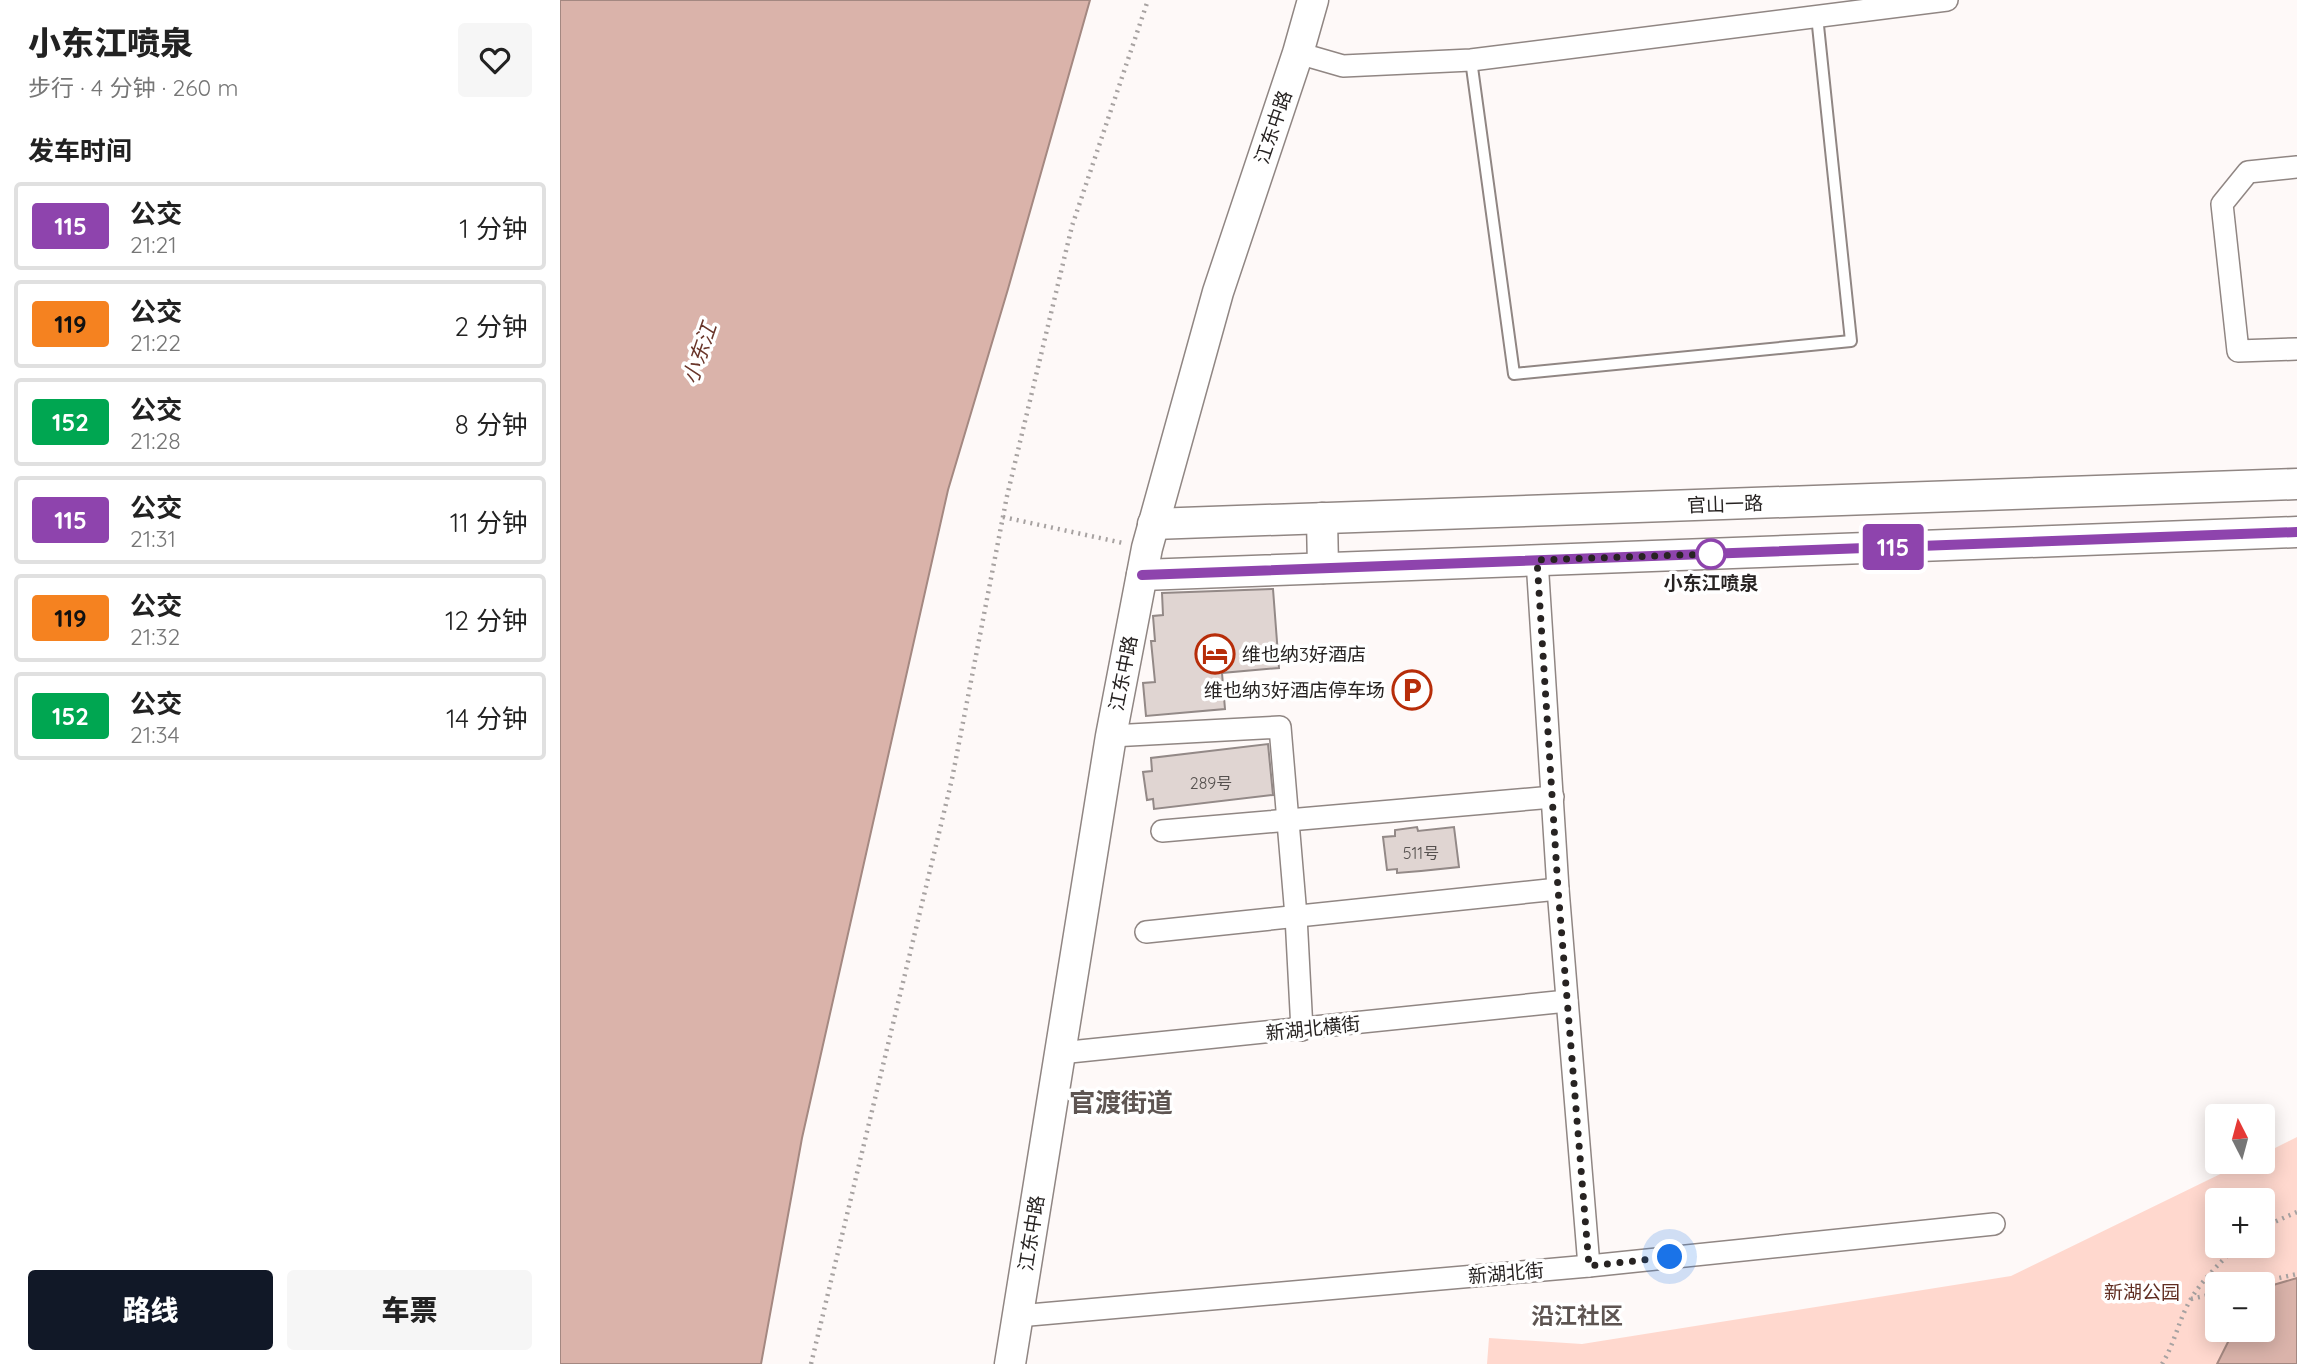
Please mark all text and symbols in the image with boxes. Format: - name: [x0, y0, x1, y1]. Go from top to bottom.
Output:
- text: 小东江喷泉: [28, 22, 193, 63]
- button: heart: [458, 23, 532, 97]
- text: 步行 · 4 分钟 · 260 m: [28, 73, 239, 102]
- street label: 江东中路: [1249, 87, 1297, 167]
- text: 发车时间: [28, 134, 132, 167]
- text: 公交: [130, 197, 182, 230]
- text: 115: [54, 211, 87, 241]
- text: 1 分钟: [459, 212, 528, 245]
- text: 21:21: [130, 230, 177, 259]
- text: 公交: [130, 295, 182, 328]
- text: 119: [54, 309, 87, 339]
- text: 2 分钟: [454, 310, 528, 343]
- water label: 小东江: [676, 317, 722, 387]
- text: 21:22: [130, 328, 181, 357]
- text: 公交: [130, 393, 182, 426]
- text: 152: [52, 407, 89, 437]
- text: 8 分钟: [455, 408, 528, 441]
- text: 21:28: [130, 426, 181, 455]
- text: 公交: [130, 491, 182, 524]
- street label: 官山一路: [1687, 491, 1763, 517]
- text: 115: [54, 505, 87, 535]
- text: 11 分钟: [450, 506, 528, 539]
- text: 21:31: [130, 524, 176, 553]
- line badge: 115: [1853, 524, 1933, 570]
- text: 115: [1877, 532, 1909, 562]
- marker: 小东江喷泉: [1696, 539, 1726, 569]
- place label: 小东江喷泉: [1663, 571, 1759, 595]
- text: 公交: [130, 589, 182, 622]
- text: 119: [54, 603, 87, 633]
- text: 12 分钟: [445, 604, 528, 637]
- text: 21:32: [130, 622, 180, 651]
- street label: 江东中路: [1104, 633, 1142, 713]
- hotel icon: 维也纳3好酒店: [1194, 633, 1236, 675]
- place label: 维也纳3好酒店: [1242, 642, 1366, 666]
- parking icon: 维也纳3好酒店停车场: [1391, 669, 1433, 711]
- place label: 维也纳3好酒店停车场: [1204, 678, 1385, 702]
- text: 公交: [130, 687, 182, 720]
- text: 152: [52, 701, 89, 731]
- text: 14 分钟: [446, 702, 528, 735]
- text: 21:34: [130, 720, 180, 749]
- house number: 289号: [1190, 773, 1232, 793]
- house number: 511号: [1403, 843, 1439, 863]
- street label: 新湖北横街: [1264, 1011, 1362, 1045]
- district label: 官渡街道: [1069, 1086, 1173, 1119]
- north arrow: [2205, 1104, 2275, 1174]
- map controls: [2205, 1104, 2275, 1342]
- button: +: [2205, 1188, 2275, 1258]
- street label: 江东中路: [1013, 1194, 1049, 1272]
- your location: [1652, 1239, 1687, 1274]
- street label: 新湖北街: [1467, 1258, 1545, 1288]
- button: 路线: [28, 1270, 273, 1350]
- button: 车票: [287, 1270, 532, 1350]
- button: −: [2205, 1272, 2275, 1342]
- park label: 新湖公园: [2104, 1280, 2180, 1304]
- district label: 沿江社区: [1531, 1301, 1623, 1330]

